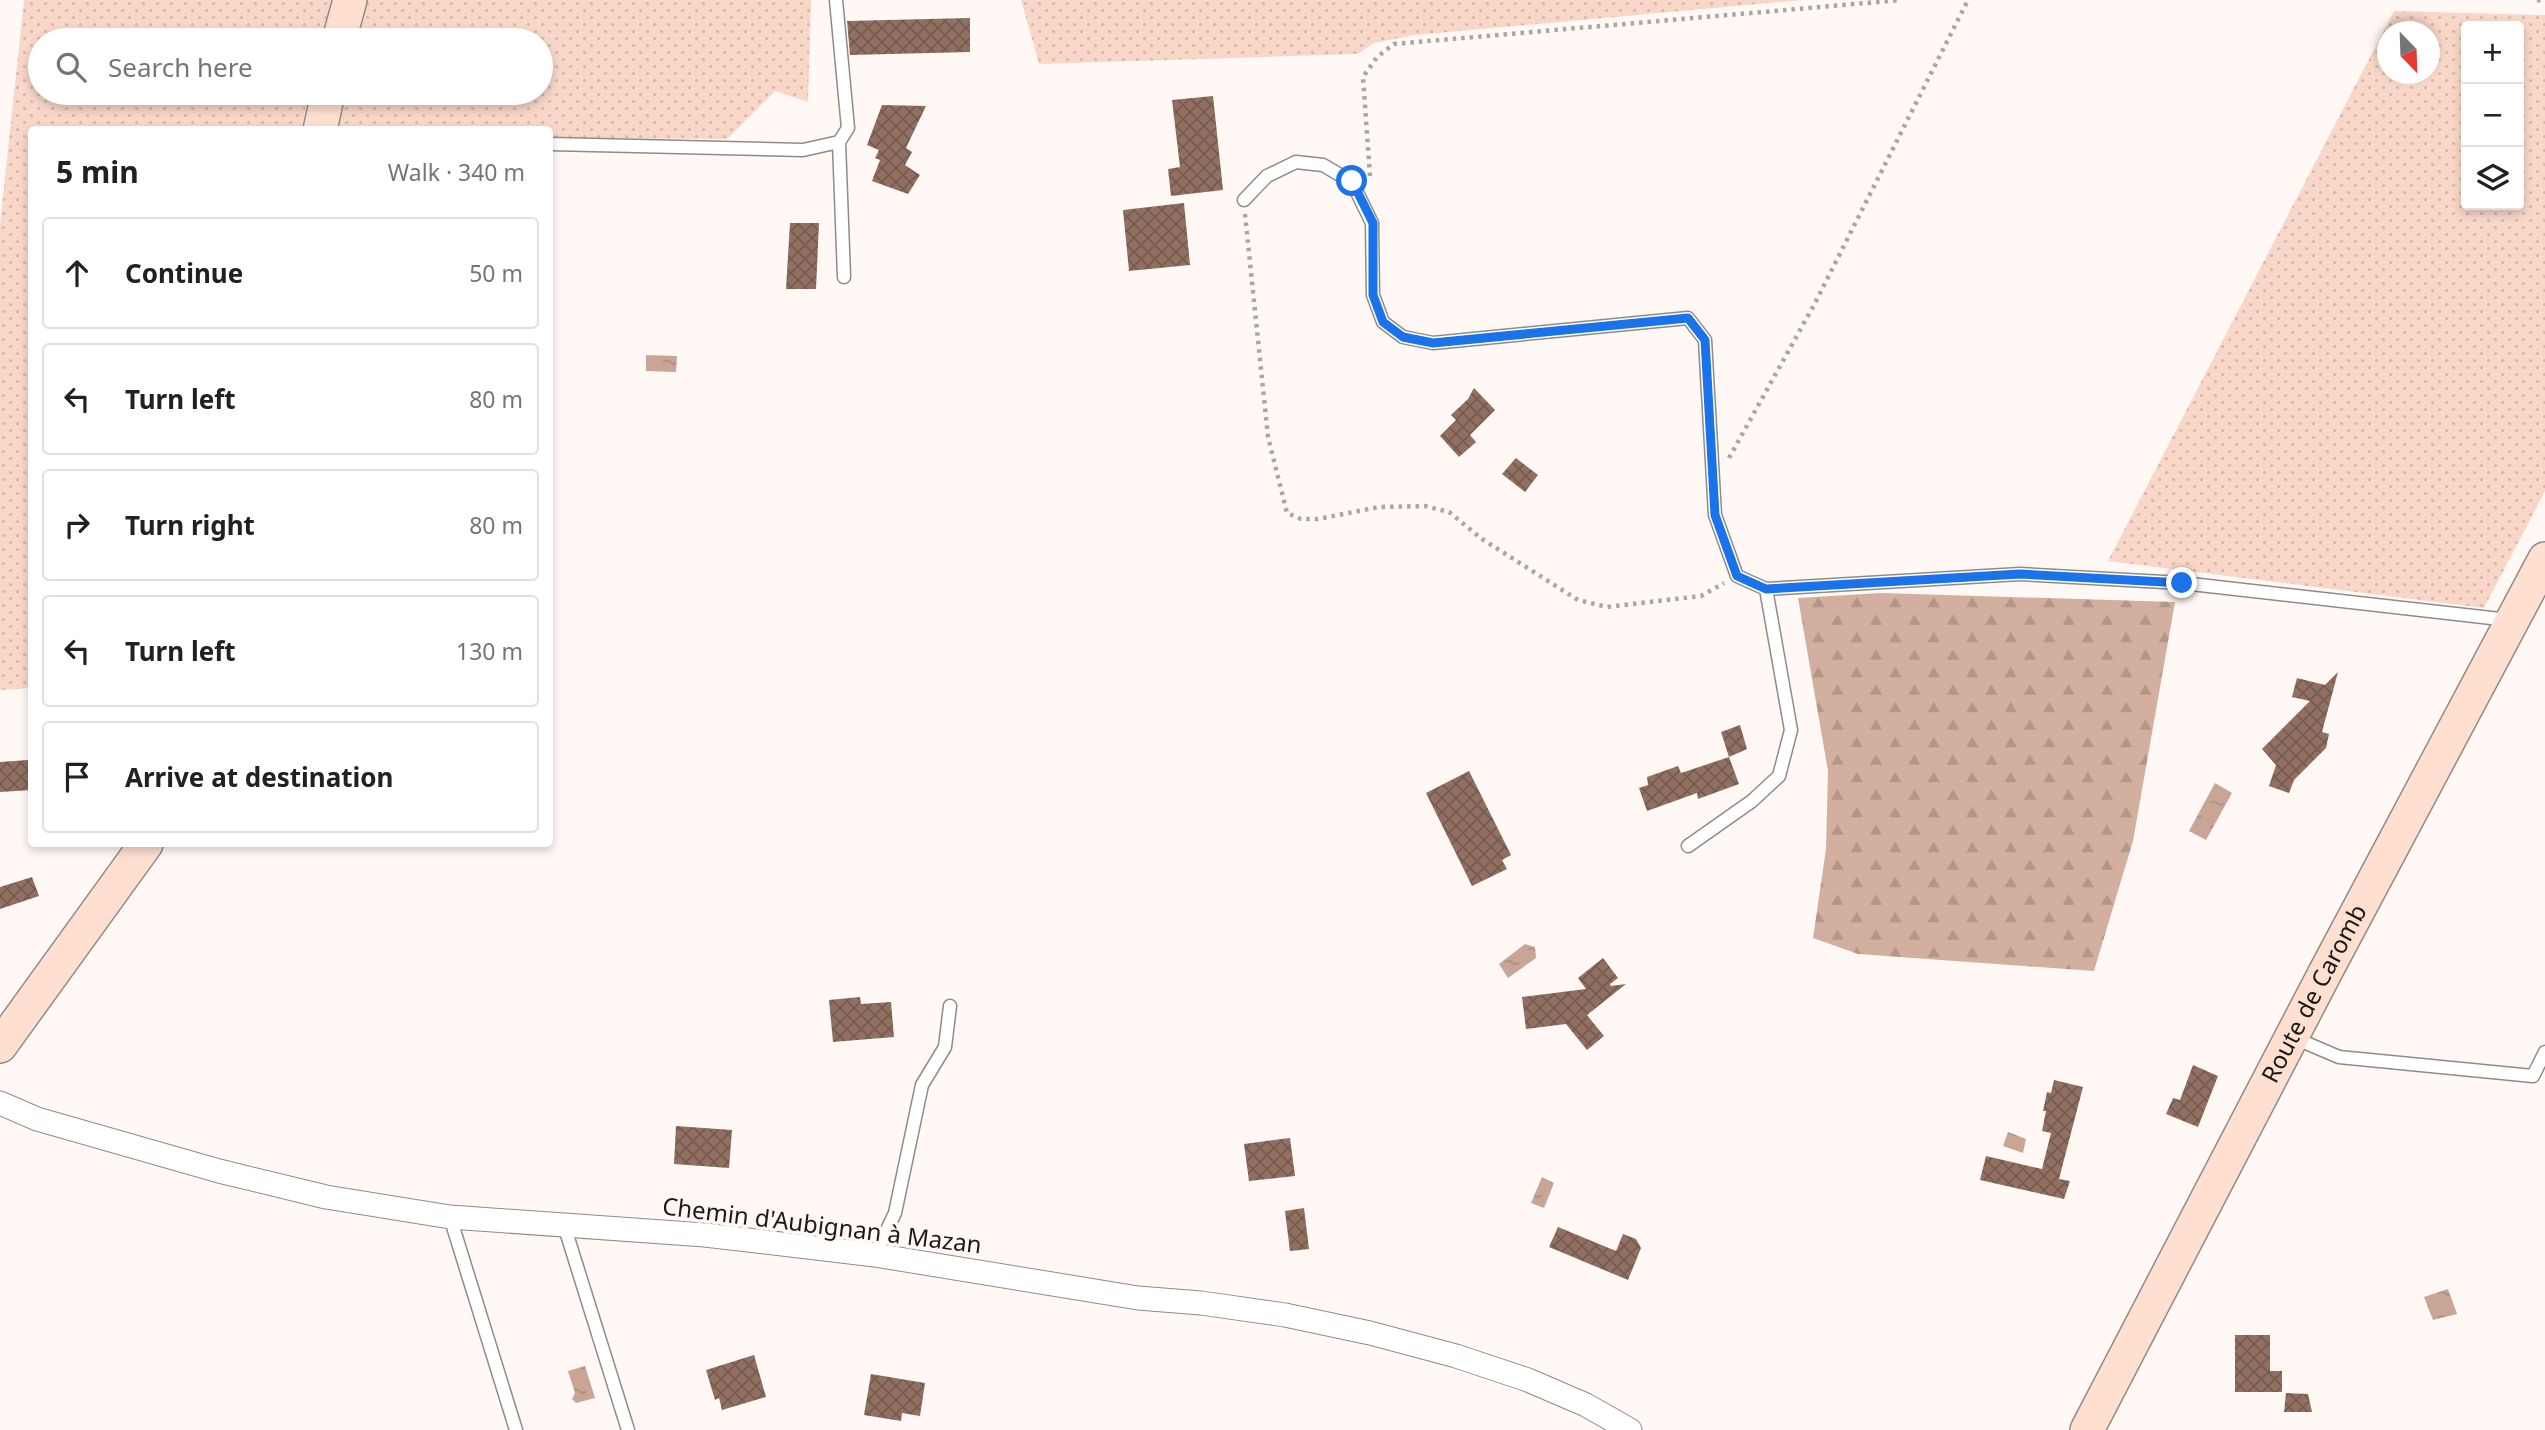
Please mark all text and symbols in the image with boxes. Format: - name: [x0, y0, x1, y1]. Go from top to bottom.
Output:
- north arrow: [2377, 21, 2440, 84]
- map controls: [2461, 21, 2524, 210]
- button: +: [2461, 21, 2524, 84]
- search box: [28, 28, 553, 105]
- icon: search: [52, 48, 90, 86]
- text: Search here: [108, 49, 253, 85]
- button: −: [2461, 84, 2524, 147]
- button: layers: [2461, 147, 2524, 210]
- text: 5 min: [56, 151, 139, 192]
- text: Walk · 340 m: [388, 156, 525, 188]
- route start: [1336, 165, 1367, 196]
- icon: ahead: [58, 254, 96, 292]
- text: Continue: [125, 255, 243, 291]
- text: 50 m: [469, 257, 523, 289]
- icon: left: [58, 380, 96, 418]
- text: Turn left: [125, 381, 236, 417]
- text: 80 m: [469, 383, 523, 415]
- icon: right: [58, 506, 96, 544]
- text: Turn right: [125, 507, 255, 543]
- text: 80 m: [469, 509, 523, 541]
- route end: [2166, 567, 2197, 598]
- icon: left: [58, 632, 96, 670]
- text: Turn left: [125, 633, 236, 669]
- text: 130 m: [456, 635, 523, 667]
- icon: arrive: [58, 758, 96, 796]
- text: Arrive at destination: [125, 759, 394, 795]
- street label: Route de Caromb: [2253, 898, 2374, 1088]
- street label: Chemin d'Aubignan à Mazan: [661, 1189, 984, 1260]

